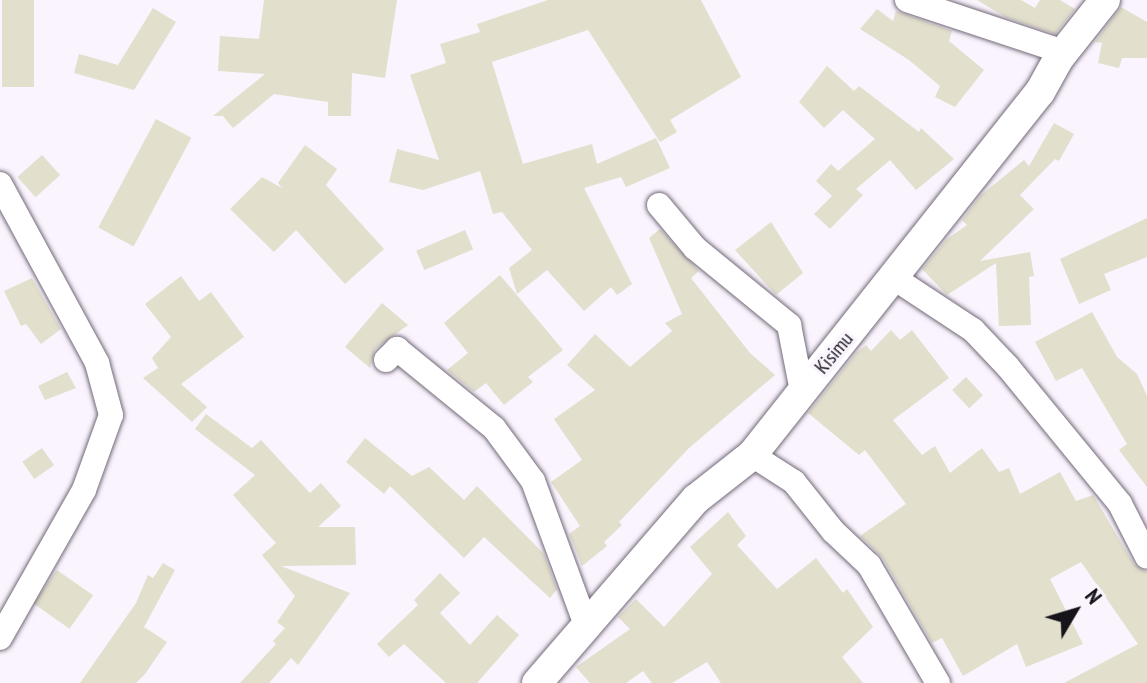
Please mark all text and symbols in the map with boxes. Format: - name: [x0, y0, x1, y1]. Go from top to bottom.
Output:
- street label: Kisimu: [810, 327, 858, 379]
- north arrow: [1035, 571, 1115, 651]
- text: N: [1079, 583, 1109, 610]

